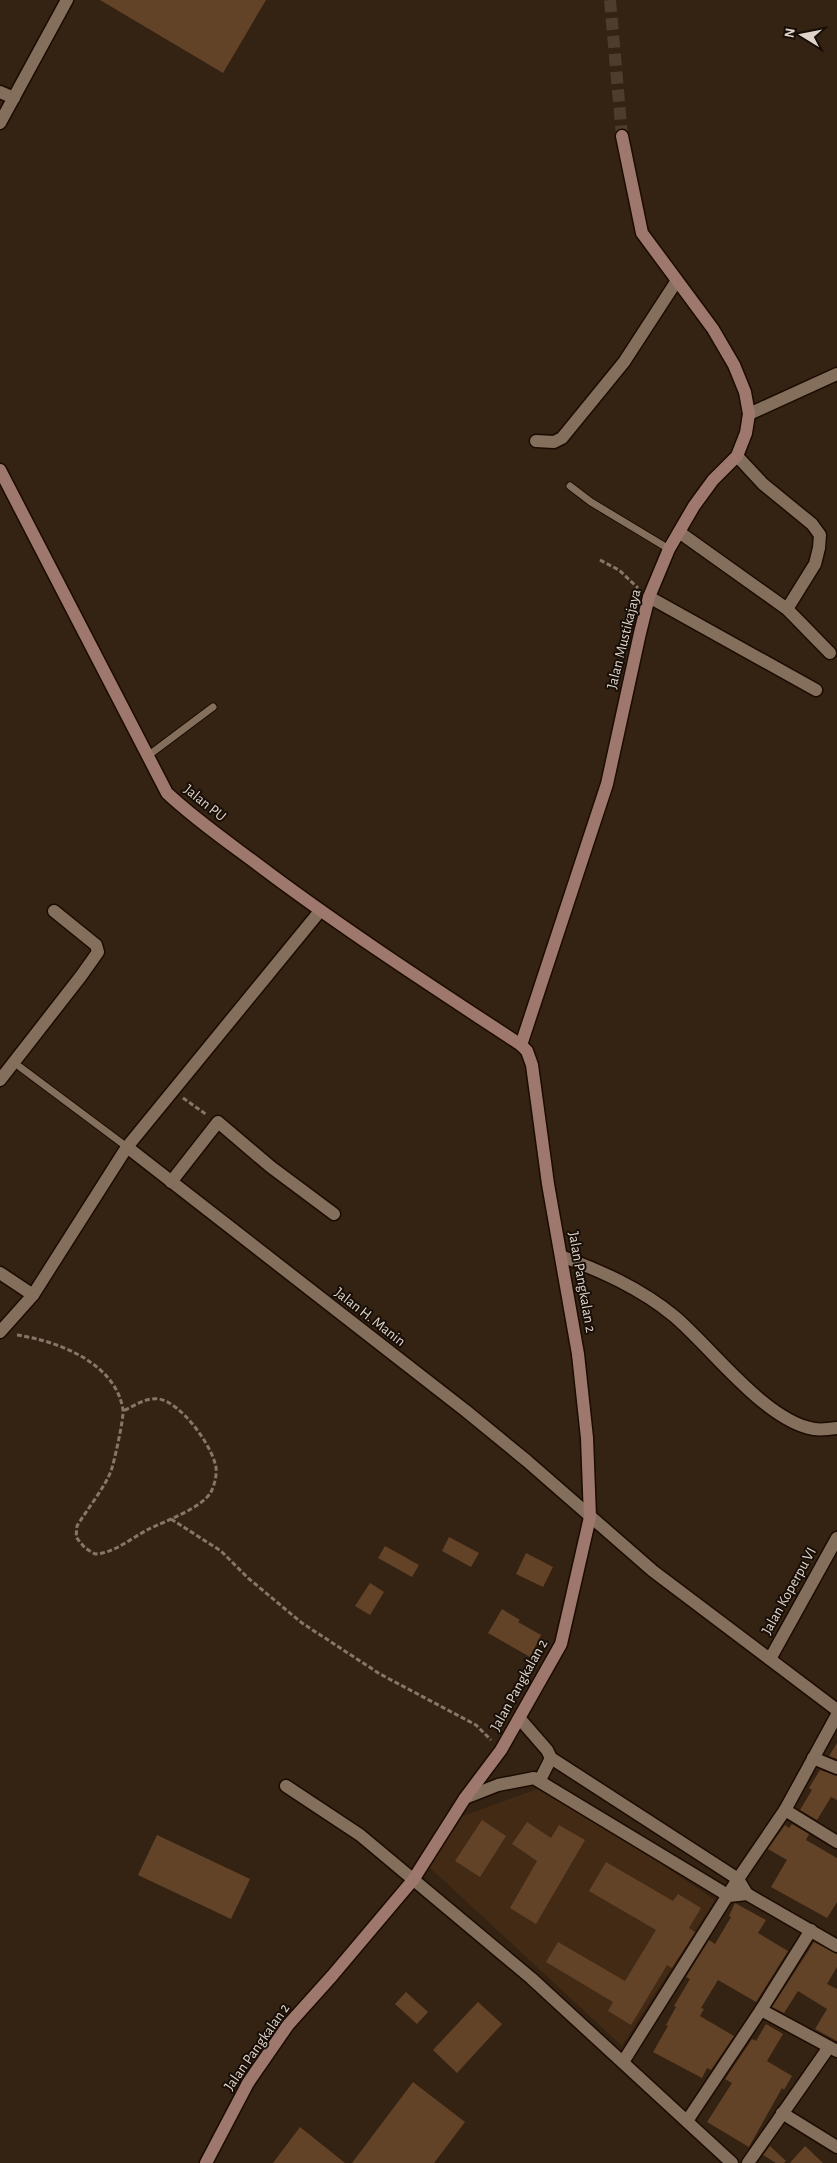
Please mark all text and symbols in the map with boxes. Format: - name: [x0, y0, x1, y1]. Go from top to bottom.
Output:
- north arrow: [777, 10, 827, 60]
- text: N: [782, 27, 798, 39]
- street label: Jalan Mustikajaya: [604, 587, 644, 690]
- street label: Jalan PU: [181, 782, 229, 824]
- street label: Jalan Pangkalan 2: [566, 1230, 598, 1334]
- street label: Jalan H. Manin: [332, 1285, 408, 1349]
- street label: Jalan Koperpu VI: [759, 1545, 819, 1637]
- street label: Jalan Pangkalan 2: [488, 1637, 550, 1733]
- street label: Jalan Pangkalan 2: [222, 2001, 293, 2093]

